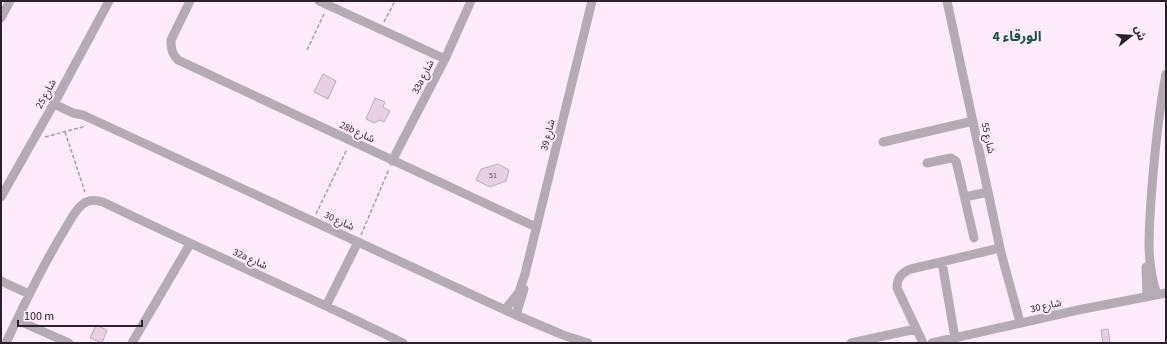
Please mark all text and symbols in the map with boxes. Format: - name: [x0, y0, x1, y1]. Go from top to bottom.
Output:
- north arrow: [1111, 16, 1151, 56]
- text: ش: [1131, 24, 1149, 43]
- district label: الورقاء 4: [993, 27, 1042, 47]
- street label: 33a شارع: [408, 57, 438, 96]
- street label: شارع 25: [32, 77, 60, 111]
- street label: 28b شارع: [337, 118, 377, 146]
- street label: شارع 39: [537, 118, 559, 152]
- street label: شارع 55: [978, 121, 998, 155]
- house number: 51: [489, 170, 497, 181]
- street label: شارع 30: [322, 208, 356, 234]
- street label: 32a شارع: [230, 245, 270, 273]
- street label: شارع 30: [1029, 296, 1063, 316]
- scale bar: [18, 302, 142, 328]
- text: 100 m: [24, 308, 54, 325]

